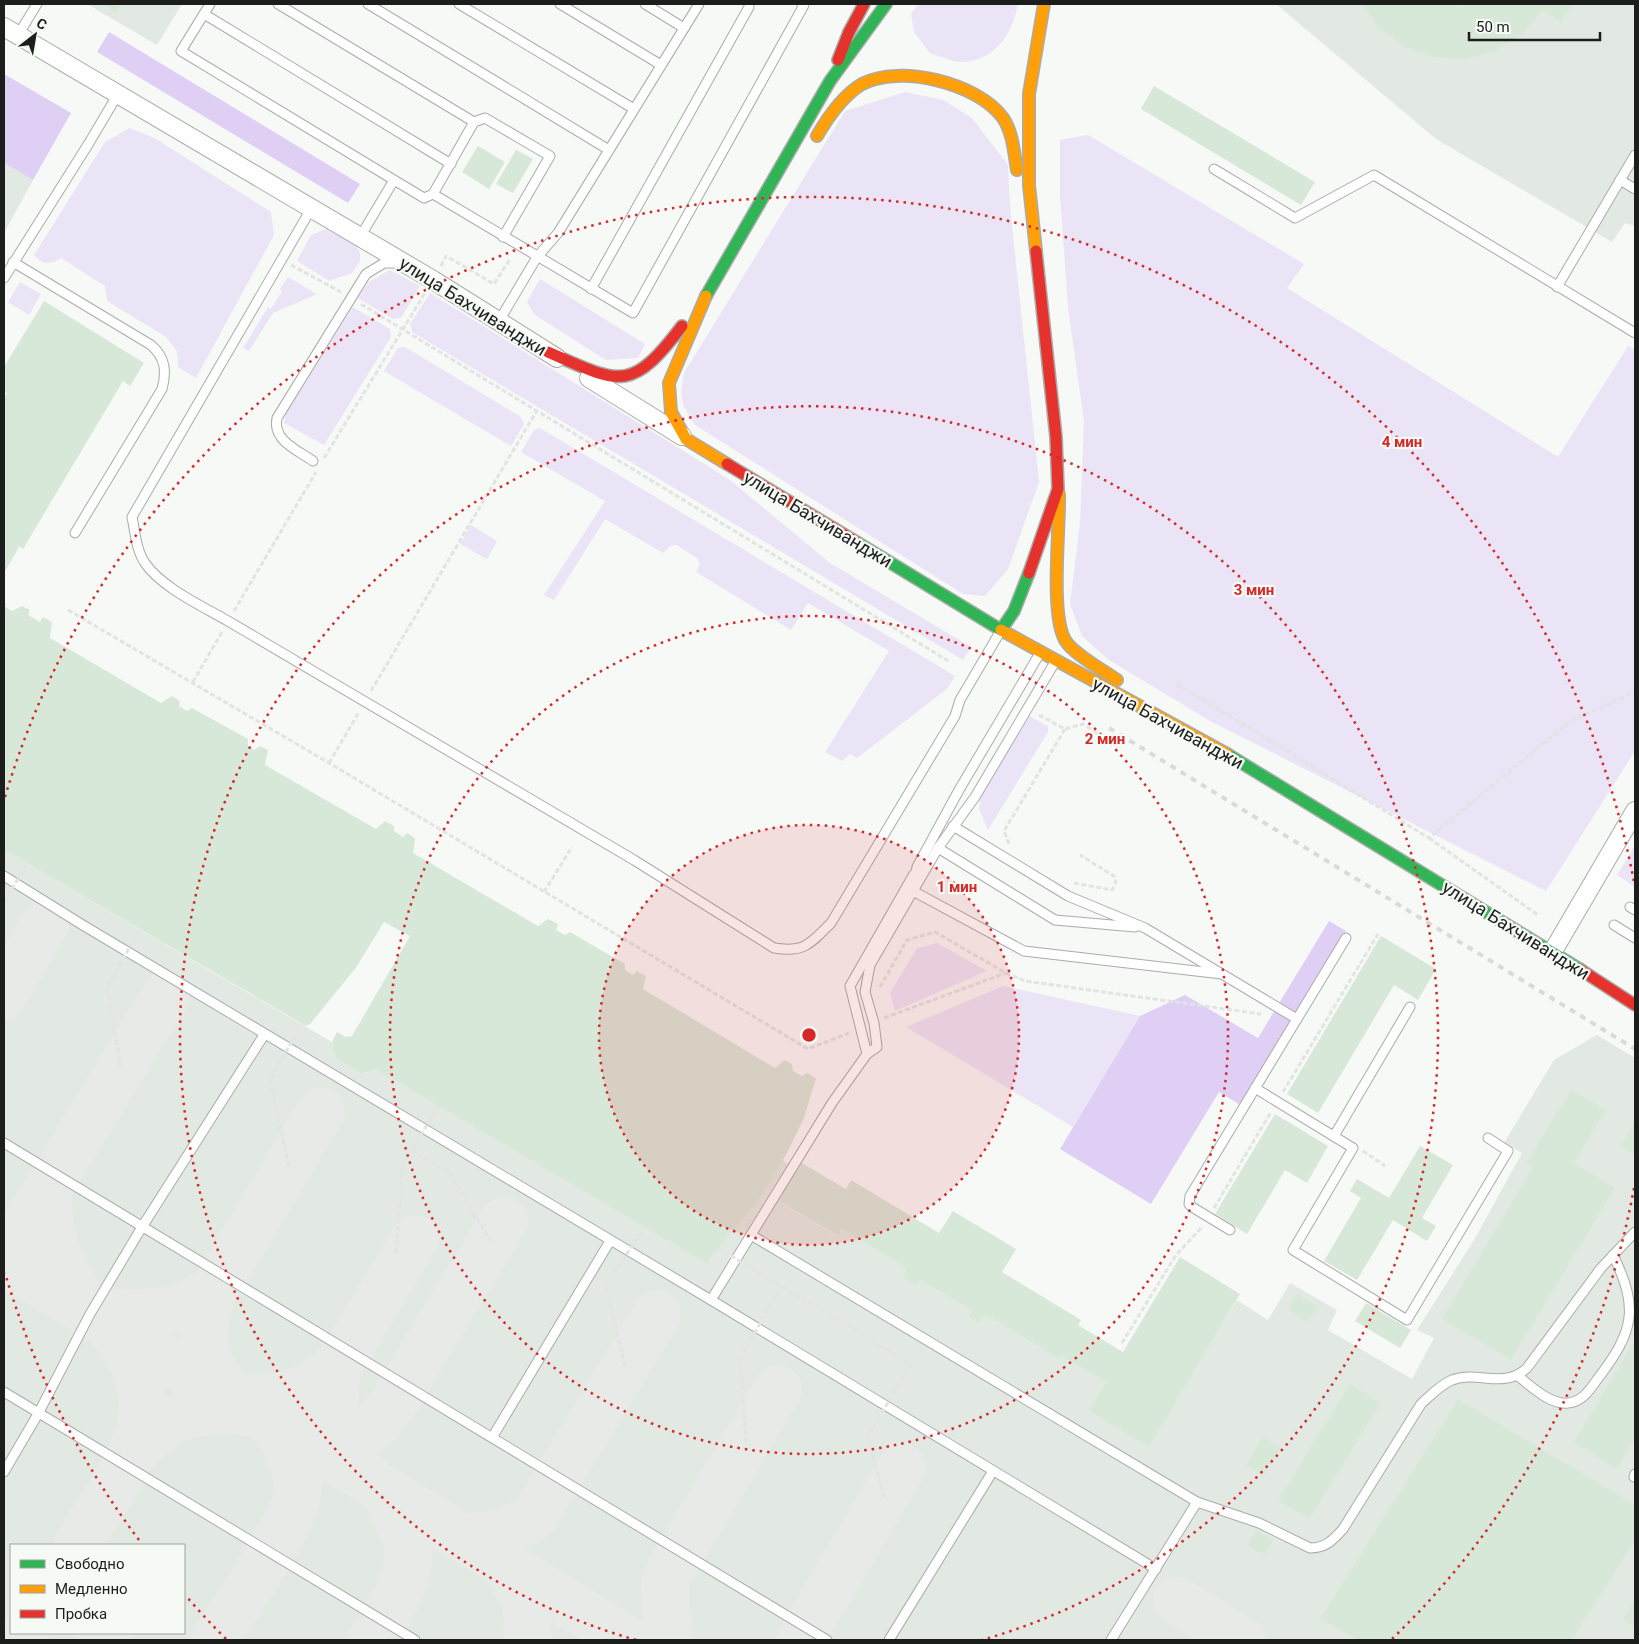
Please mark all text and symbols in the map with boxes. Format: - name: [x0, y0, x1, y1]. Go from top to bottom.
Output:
- north arrow: [10, 10, 60, 60]
- scale bar: [1469, 10, 1600, 42]
- text: С: [34, 15, 50, 33]
- text: 50 m: [1476, 18, 1510, 36]
- street label: улица Бахчиванджи: [396, 252, 550, 360]
- text: 4 мин: [1382, 433, 1422, 451]
- street label: улица Бахчиванджи: [740, 466, 896, 572]
- text: 3 мин: [1234, 581, 1274, 599]
- street label: улица Бахчиванджи: [1089, 673, 1247, 773]
- text: 2 мин: [1085, 730, 1125, 748]
- street label: улица Бахчиванджи: [1439, 876, 1593, 984]
- text: 1 мин: [937, 878, 977, 896]
- centre of rings: [800, 1026, 818, 1044]
- legend: [10, 1544, 185, 1634]
- text: Свободно: [55, 1555, 124, 1573]
- text: Медленно: [55, 1580, 128, 1598]
- text: Пробка: [55, 1605, 107, 1623]

